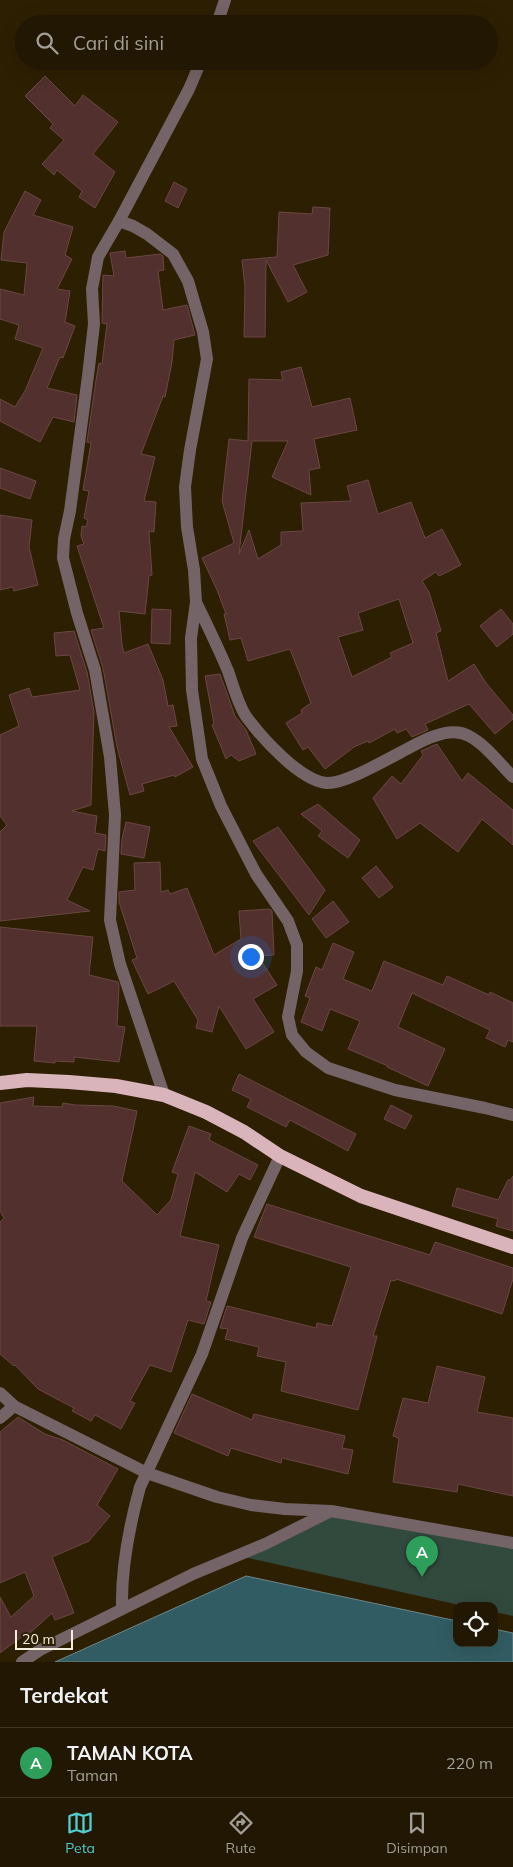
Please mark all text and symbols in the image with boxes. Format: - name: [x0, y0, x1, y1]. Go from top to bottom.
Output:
- search box: [15, 15, 498, 70]
- icon: search: [33, 29, 61, 57]
- text: Cari di sini: [73, 31, 164, 55]
- your location: [238, 944, 264, 970]
- pin: A: [406, 1536, 438, 1577]
- map controls: [453, 1602, 498, 1647]
- button: locate: [453, 1602, 498, 1647]
- scale bar: [15, 1627, 72, 1650]
- text: 20 m: [22, 1630, 55, 1648]
- text: Terdekat: [20, 1682, 108, 1708]
- text: TAMAN KOTA: [67, 1741, 193, 1765]
- text: A: [30, 1753, 42, 1773]
- text: 220 m: [446, 1753, 493, 1773]
- text: Taman: [67, 1765, 118, 1785]
- tab: Peta: [65, 1809, 95, 1857]
- tab: Rute: [226, 1809, 256, 1857]
- tab: Disimpan: [386, 1809, 448, 1857]

